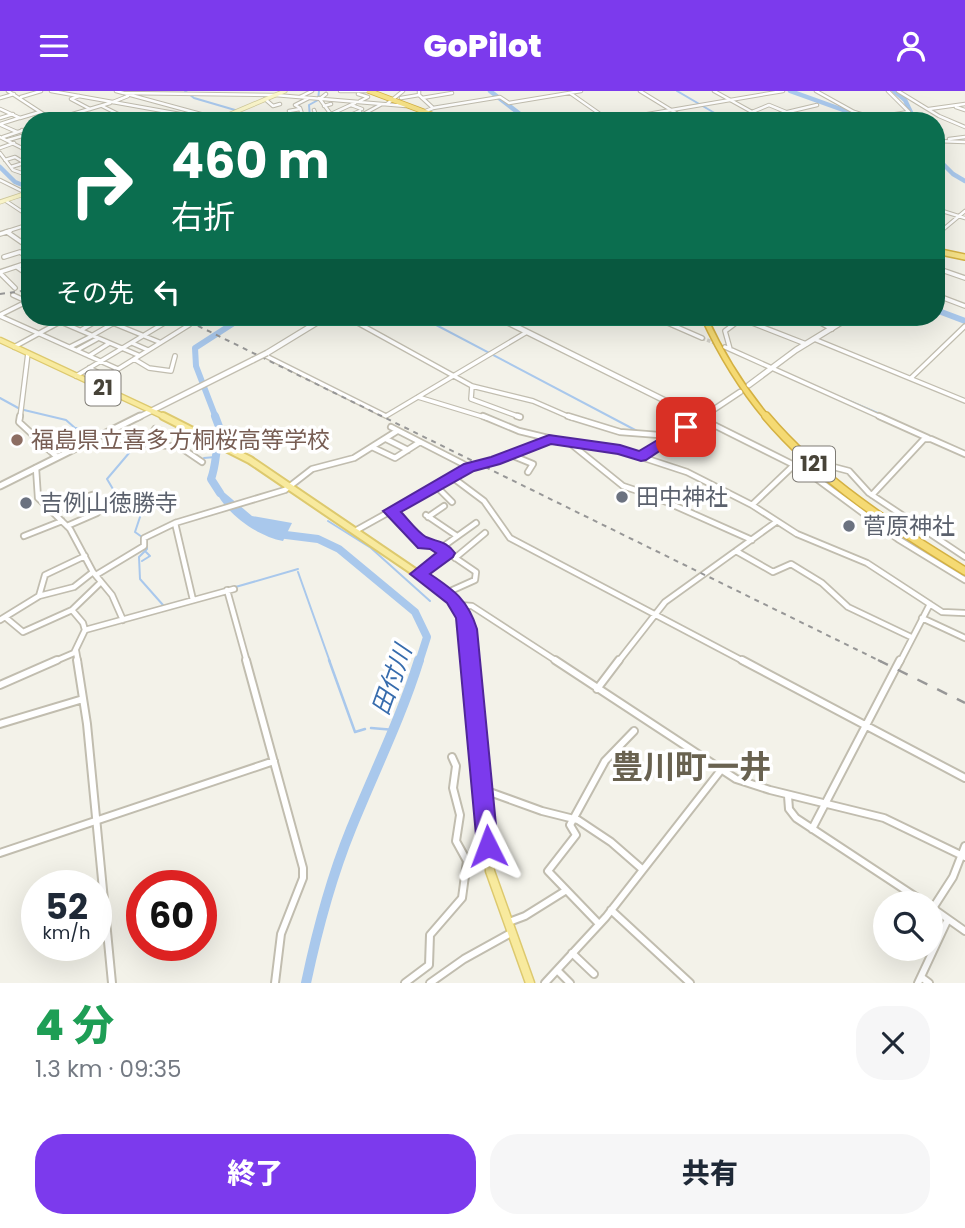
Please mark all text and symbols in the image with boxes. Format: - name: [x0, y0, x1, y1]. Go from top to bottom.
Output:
- text: GoPilot: [423, 23, 542, 68]
- icon: menu: [35, 27, 73, 65]
- icon: person: [892, 27, 930, 65]
- text: 460 m: [171, 127, 330, 195]
- icon: right: [56, 140, 147, 231]
- text: 右折: [171, 194, 235, 239]
- icon: left: [148, 273, 186, 311]
- text: その先: [56, 275, 134, 311]
- road number: 21: [86, 371, 120, 405]
- pin: [656, 397, 716, 457]
- icon: arrive: [667, 408, 705, 446]
- place label: 福島県立喜多方桐桜高等学校: [31, 424, 330, 456]
- marker: 福島県立喜多方桐桜高等学校: [9, 432, 25, 448]
- road number: 121: [793, 447, 835, 481]
- place label: 田中神社: [636, 481, 728, 513]
- place label: 吉例山徳勝寺: [40, 487, 178, 519]
- marker: 田中神社: [614, 489, 630, 505]
- marker: 吉例山徳勝寺: [18, 495, 34, 511]
- place label: 菅原神社: [863, 510, 955, 542]
- marker: 菅原神社: [841, 518, 857, 534]
- water label: 田付川: [364, 638, 420, 719]
- district label: 豊川町一井: [611, 744, 771, 789]
- position arrow: [451, 809, 525, 883]
- speed limit sign: 60: [126, 870, 217, 961]
- text: 52: [45, 882, 88, 931]
- map controls: [873, 891, 943, 961]
- button: search: [873, 891, 943, 961]
- text: km/h: [43, 920, 90, 945]
- text: 4 分: [35, 996, 114, 1055]
- button: close: [856, 1006, 930, 1080]
- text: 1.3 km · 09:35: [35, 1053, 181, 1085]
- button: 終了: [35, 1134, 476, 1214]
- button: 共有: [490, 1134, 930, 1214]

